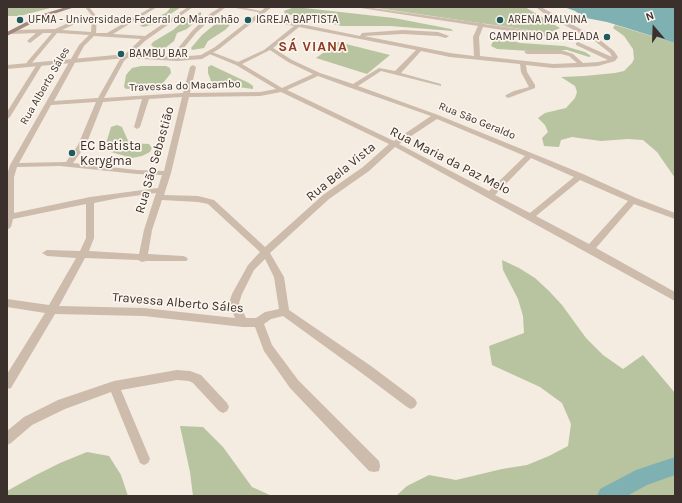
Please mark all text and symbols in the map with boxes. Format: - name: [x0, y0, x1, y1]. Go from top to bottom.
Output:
- north arrow: [634, 8, 674, 48]
- text: N: [644, 9, 656, 24]
- place label: UFMA - Universidade Federal do Maranhão: [28, 13, 239, 27]
- place label: IGREJA BAPTISTA: [256, 13, 338, 27]
- place label: ARENA MALVINA: [508, 13, 587, 27]
- marker: UFMA - Universidade Federal do Maranhão: [15, 15, 25, 25]
- marker: IGREJA BAPTISTA: [243, 15, 253, 25]
- marker: ARENA MALVINA: [495, 15, 505, 25]
- place label: CAMPINHO DA PELADA: [489, 30, 599, 44]
- marker: CAMPINHO DA PELADA: [602, 32, 612, 42]
- district label: SÁ VIANA: [278, 39, 348, 55]
- street label: Rua Alberto Sáles: [17, 45, 73, 127]
- place label: BAMBU BAR: [129, 47, 188, 61]
- marker: BAMBU BAR: [116, 49, 126, 59]
- street label: Travessa do Macambo: [129, 77, 241, 95]
- street label: Rua São Geraldo: [437, 100, 517, 142]
- street label: Rua São Sebastião: [132, 105, 178, 215]
- street label: Rua Maria da Paz Melo: [387, 124, 513, 198]
- place label: EC Batista Kerygma: [80, 138, 141, 169]
- street label: Rua Bela Vista: [303, 139, 379, 205]
- marker: EC Batista Kerygma: [67, 148, 77, 158]
- street label: Travessa Alberto Sáles: [112, 289, 244, 317]

